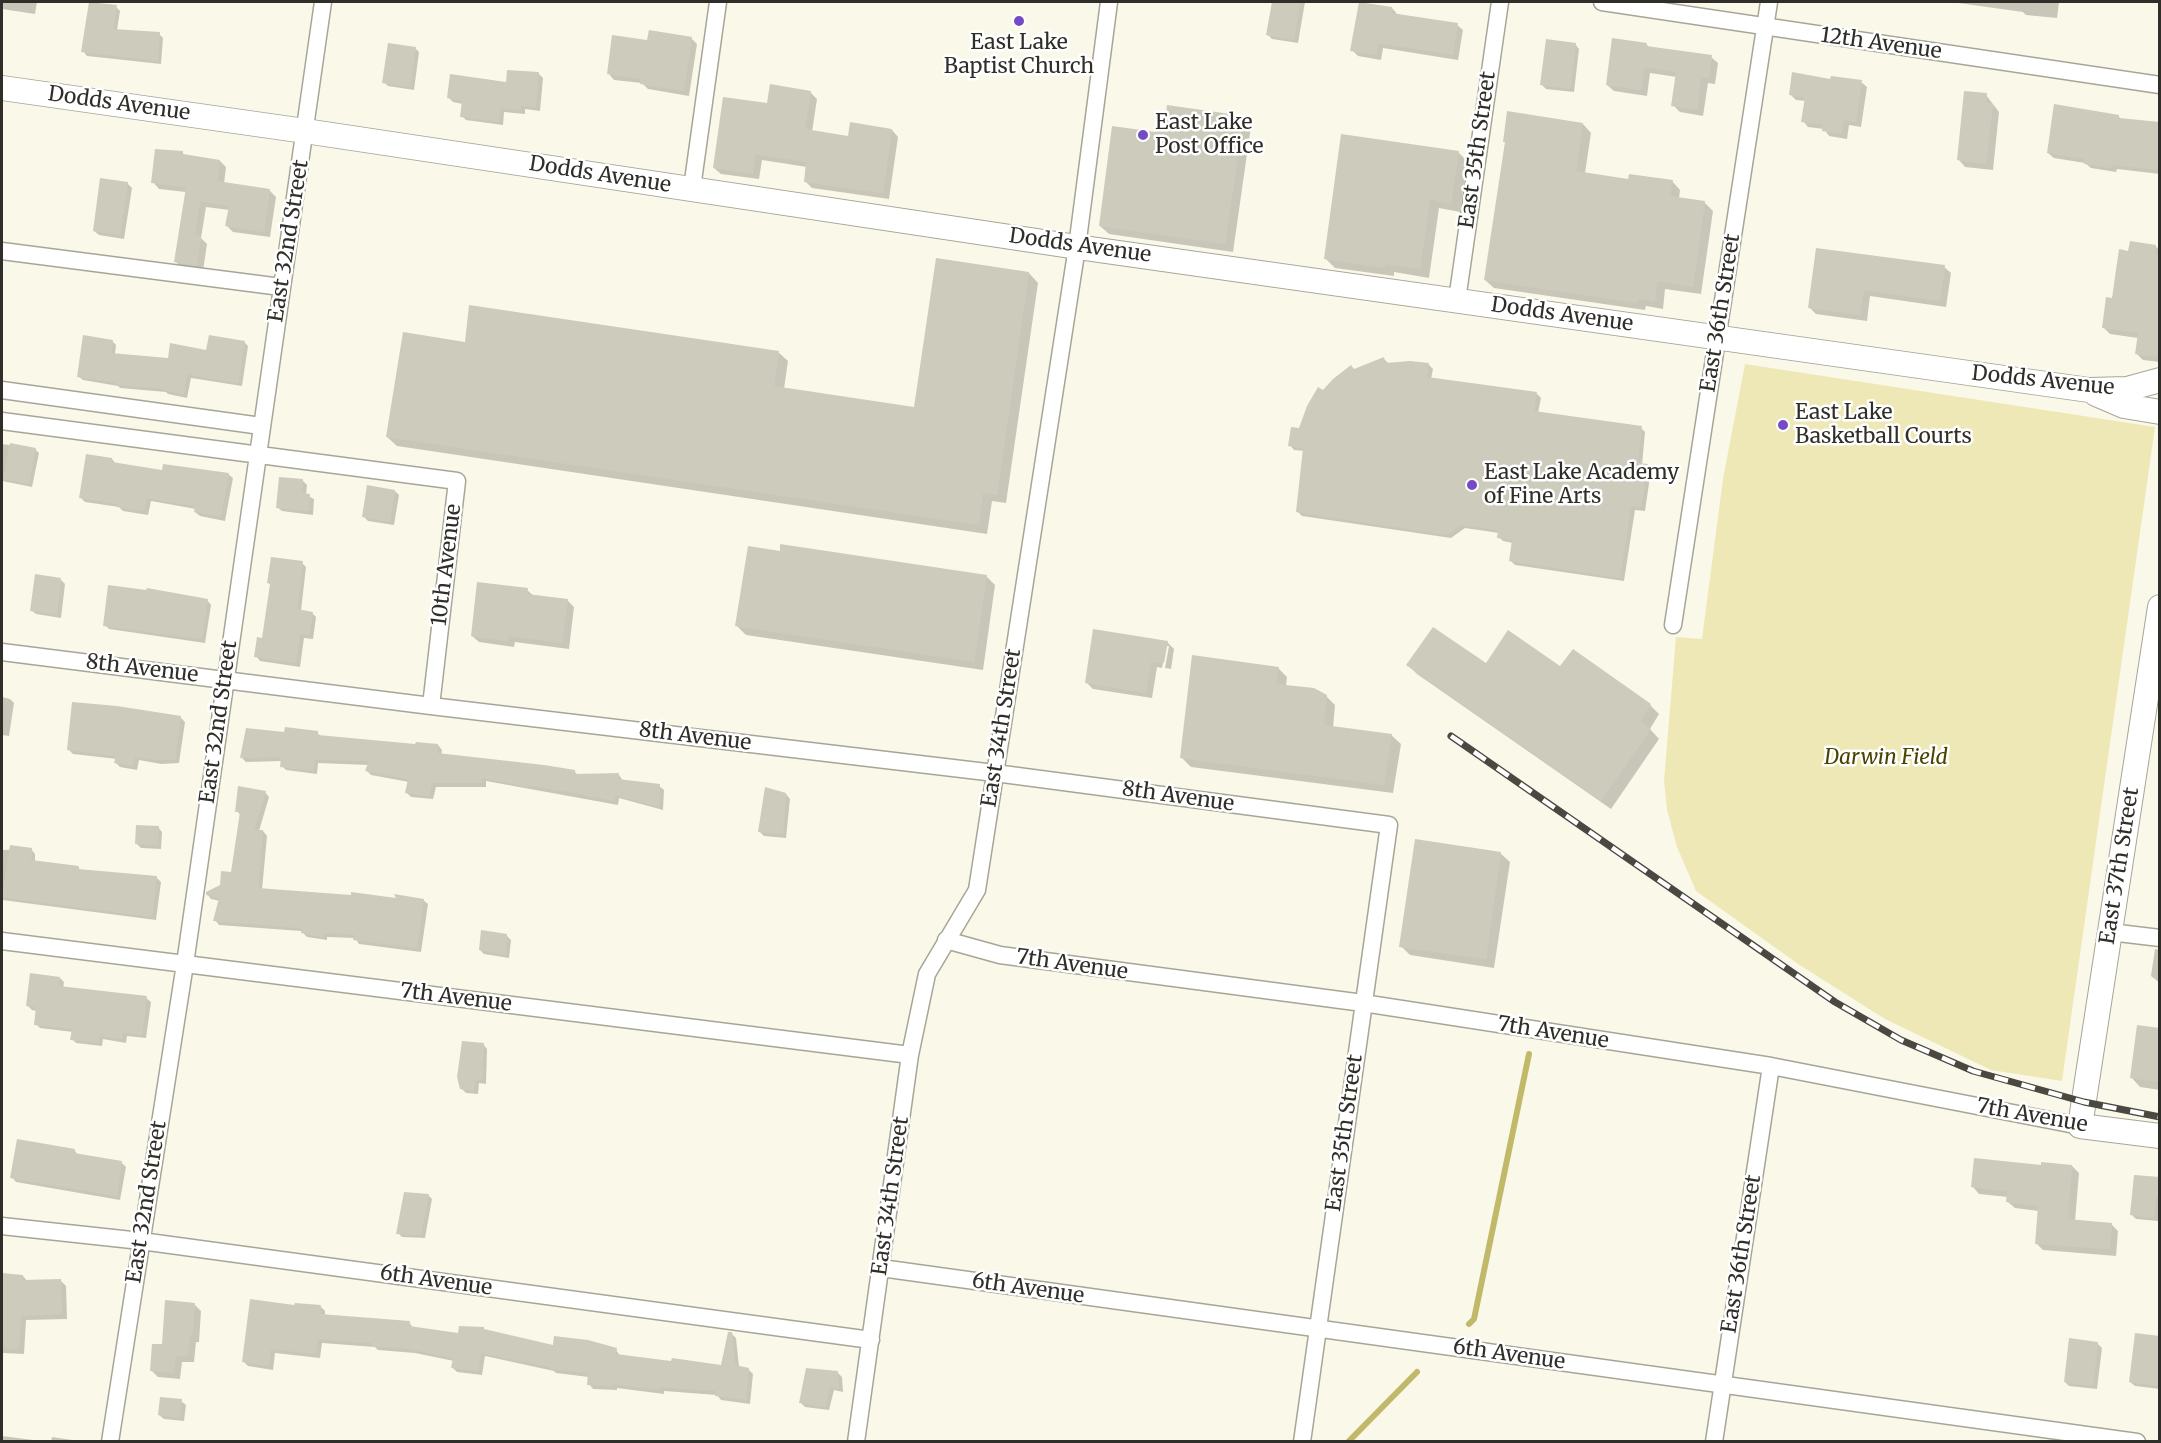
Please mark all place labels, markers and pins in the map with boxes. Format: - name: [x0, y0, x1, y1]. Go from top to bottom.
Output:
- marker: East Lake Baptist Church: [1012, 14, 1026, 28]
- place label: East Lake Baptist Church: [944, 30, 1094, 80]
- place label: East Lake Post Office: [1155, 110, 1264, 160]
- marker: East Lake Post Office: [1136, 128, 1150, 142]
- place label: East Lake Basketball Courts: [1795, 400, 1972, 450]
- marker: East Lake Basketball Courts: [1776, 418, 1790, 432]
- place label: East Lake Academy of Fine Arts: [1484, 460, 1679, 510]
- marker: East Lake Academy of Fine Arts: [1465, 478, 1479, 492]

